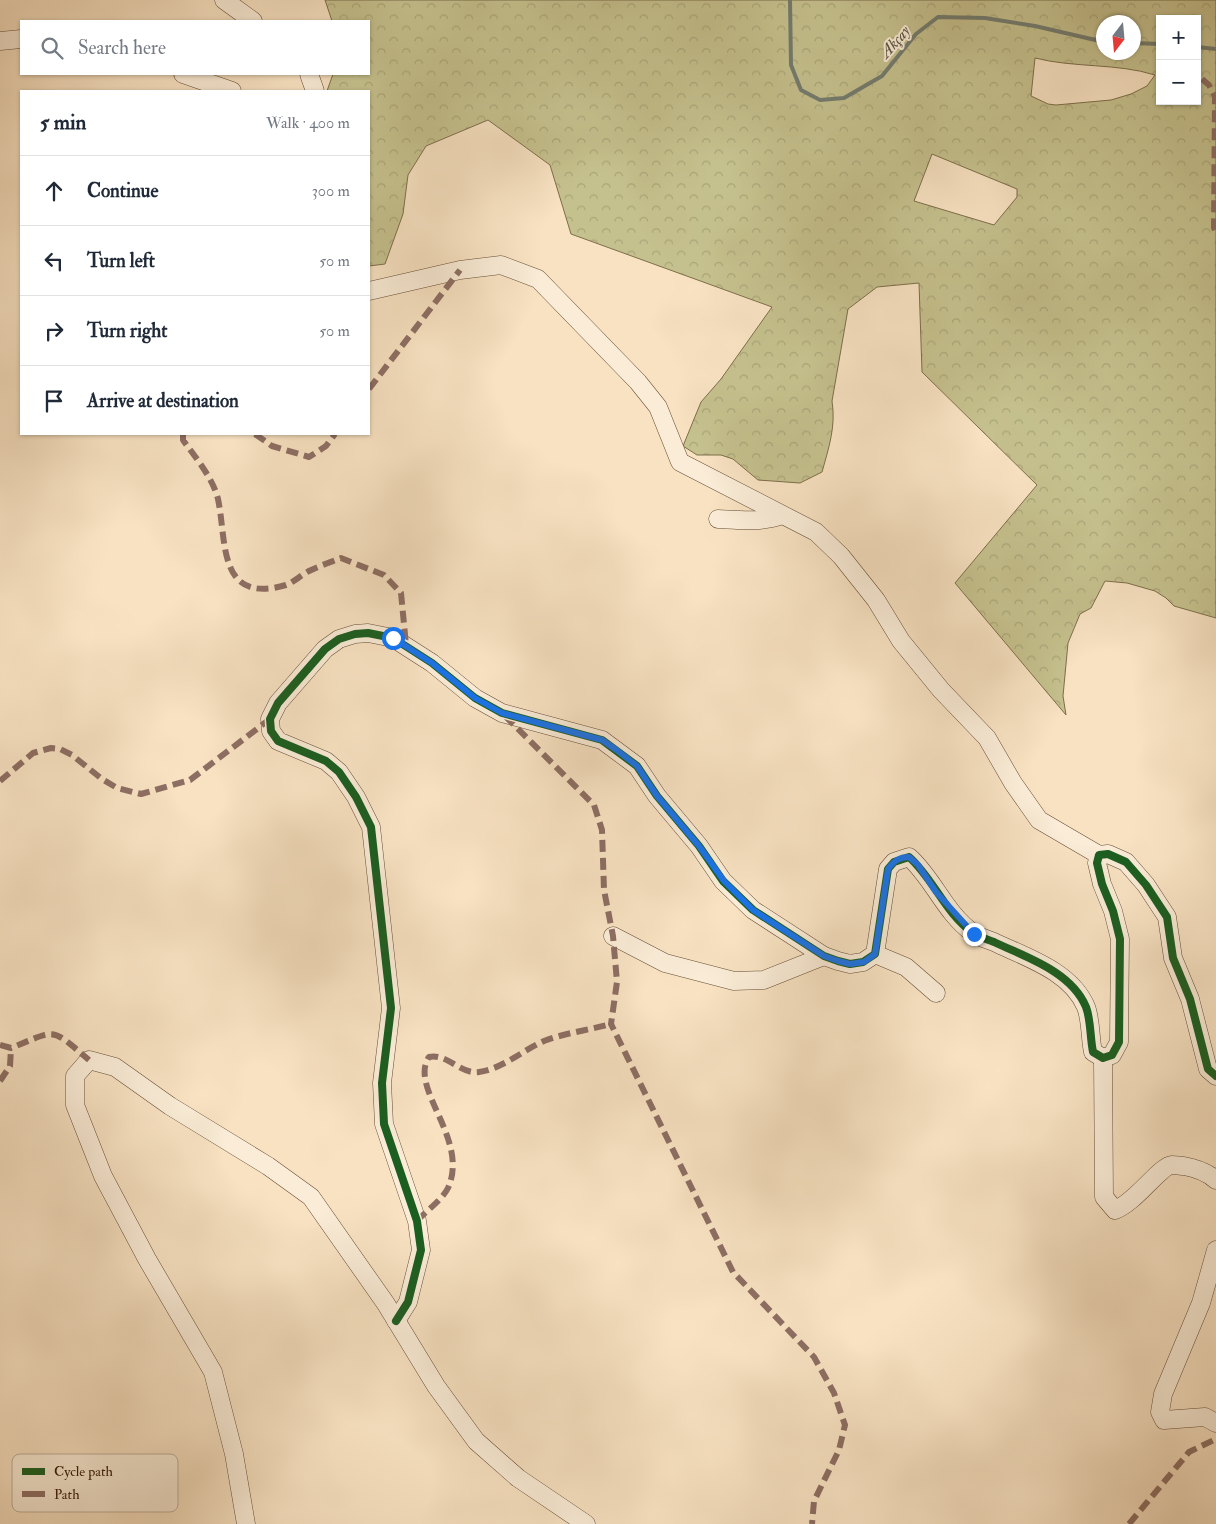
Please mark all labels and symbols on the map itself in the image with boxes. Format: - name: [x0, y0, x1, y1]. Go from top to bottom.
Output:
- north arrow: [1096, 15, 1141, 60]
- water label: Akçay: [874, 21, 915, 64]
- route start: [382, 627, 405, 650]
- route end: [963, 923, 986, 946]
- legend: [12, 1454, 178, 1512]
- text: Cycle path: [54, 1463, 114, 1481]
- text: Path: [54, 1486, 80, 1503]

